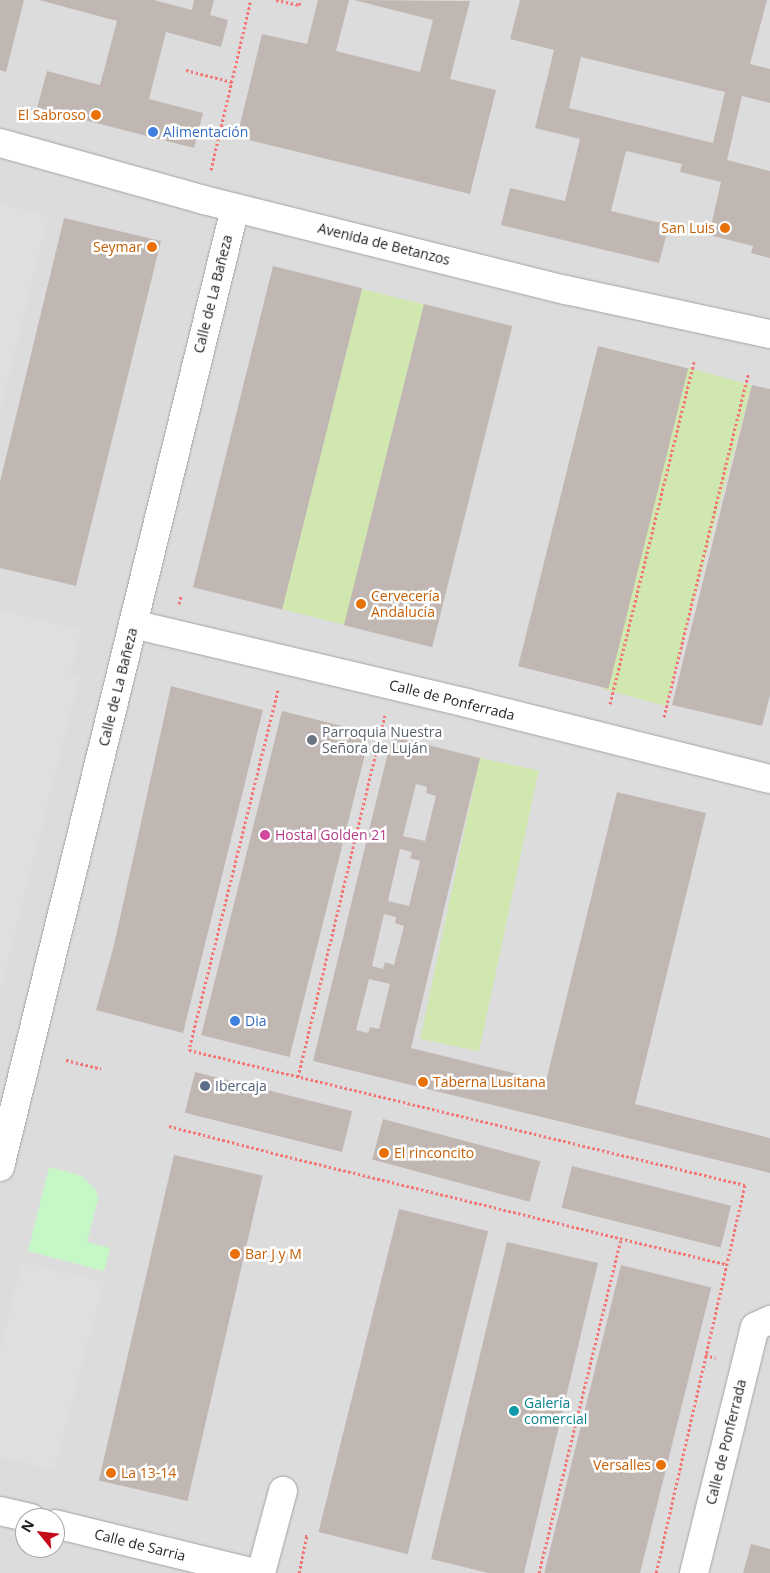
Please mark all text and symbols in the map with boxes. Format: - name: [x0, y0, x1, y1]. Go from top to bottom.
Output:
- place label: El Sabroso: [18, 107, 86, 123]
- marker: El Sabroso: [90, 109, 102, 121]
- place label: Alimentación: [163, 124, 248, 140]
- marker: Alimentación: [147, 126, 159, 138]
- street label: Avenida de Betanzos: [316, 219, 452, 269]
- place label: San Luis: [661, 220, 715, 236]
- marker: San Luis: [719, 222, 731, 234]
- street label: Calle de La Bañeza: [190, 233, 236, 355]
- place label: Seymar: [93, 239, 142, 255]
- marker: Seymar: [146, 241, 158, 253]
- place label: Cervecería Andalucía: [371, 588, 440, 620]
- marker: Cervecería Andalucía: [355, 598, 367, 610]
- street label: Calle de La Bañeza: [95, 626, 141, 748]
- street label: Calle de Ponferrada: [387, 676, 517, 724]
- place label: Parroquia Nuestra Señora de Luján: [322, 724, 442, 756]
- marker: Parroquia Nuestra Señora de Luján: [306, 734, 318, 746]
- place label: Hostal Golden 21: [275, 827, 387, 843]
- marker: Hostal Golden 21: [259, 829, 271, 841]
- place label: Dia: [245, 1013, 266, 1029]
- marker: Dia: [229, 1015, 241, 1027]
- place label: Taberna Lusitana: [433, 1074, 546, 1090]
- marker: Taberna Lusitana: [417, 1076, 429, 1088]
- place label: Ibercaja: [215, 1078, 267, 1094]
- marker: Ibercaja: [199, 1080, 211, 1092]
- place label: El rinconcito: [394, 1145, 474, 1161]
- marker: El rinconcito: [378, 1147, 390, 1159]
- place label: Bar J y M: [245, 1246, 302, 1262]
- marker: Bar J y M: [229, 1248, 241, 1260]
- street label: Calle de Ponferrada: [702, 1377, 750, 1507]
- place label: Galería comercial: [524, 1395, 587, 1428]
- marker: Galería comercial: [508, 1405, 520, 1417]
- place label: Versalles: [593, 1457, 651, 1473]
- marker: Versalles: [655, 1459, 667, 1471]
- place label: La 13-14: [121, 1465, 176, 1481]
- marker: La 13-14: [105, 1467, 117, 1479]
- north arrow: [15, 1508, 65, 1558]
- text: N: [16, 1516, 38, 1536]
- street label: Calle de Sarria: [93, 1526, 187, 1564]

